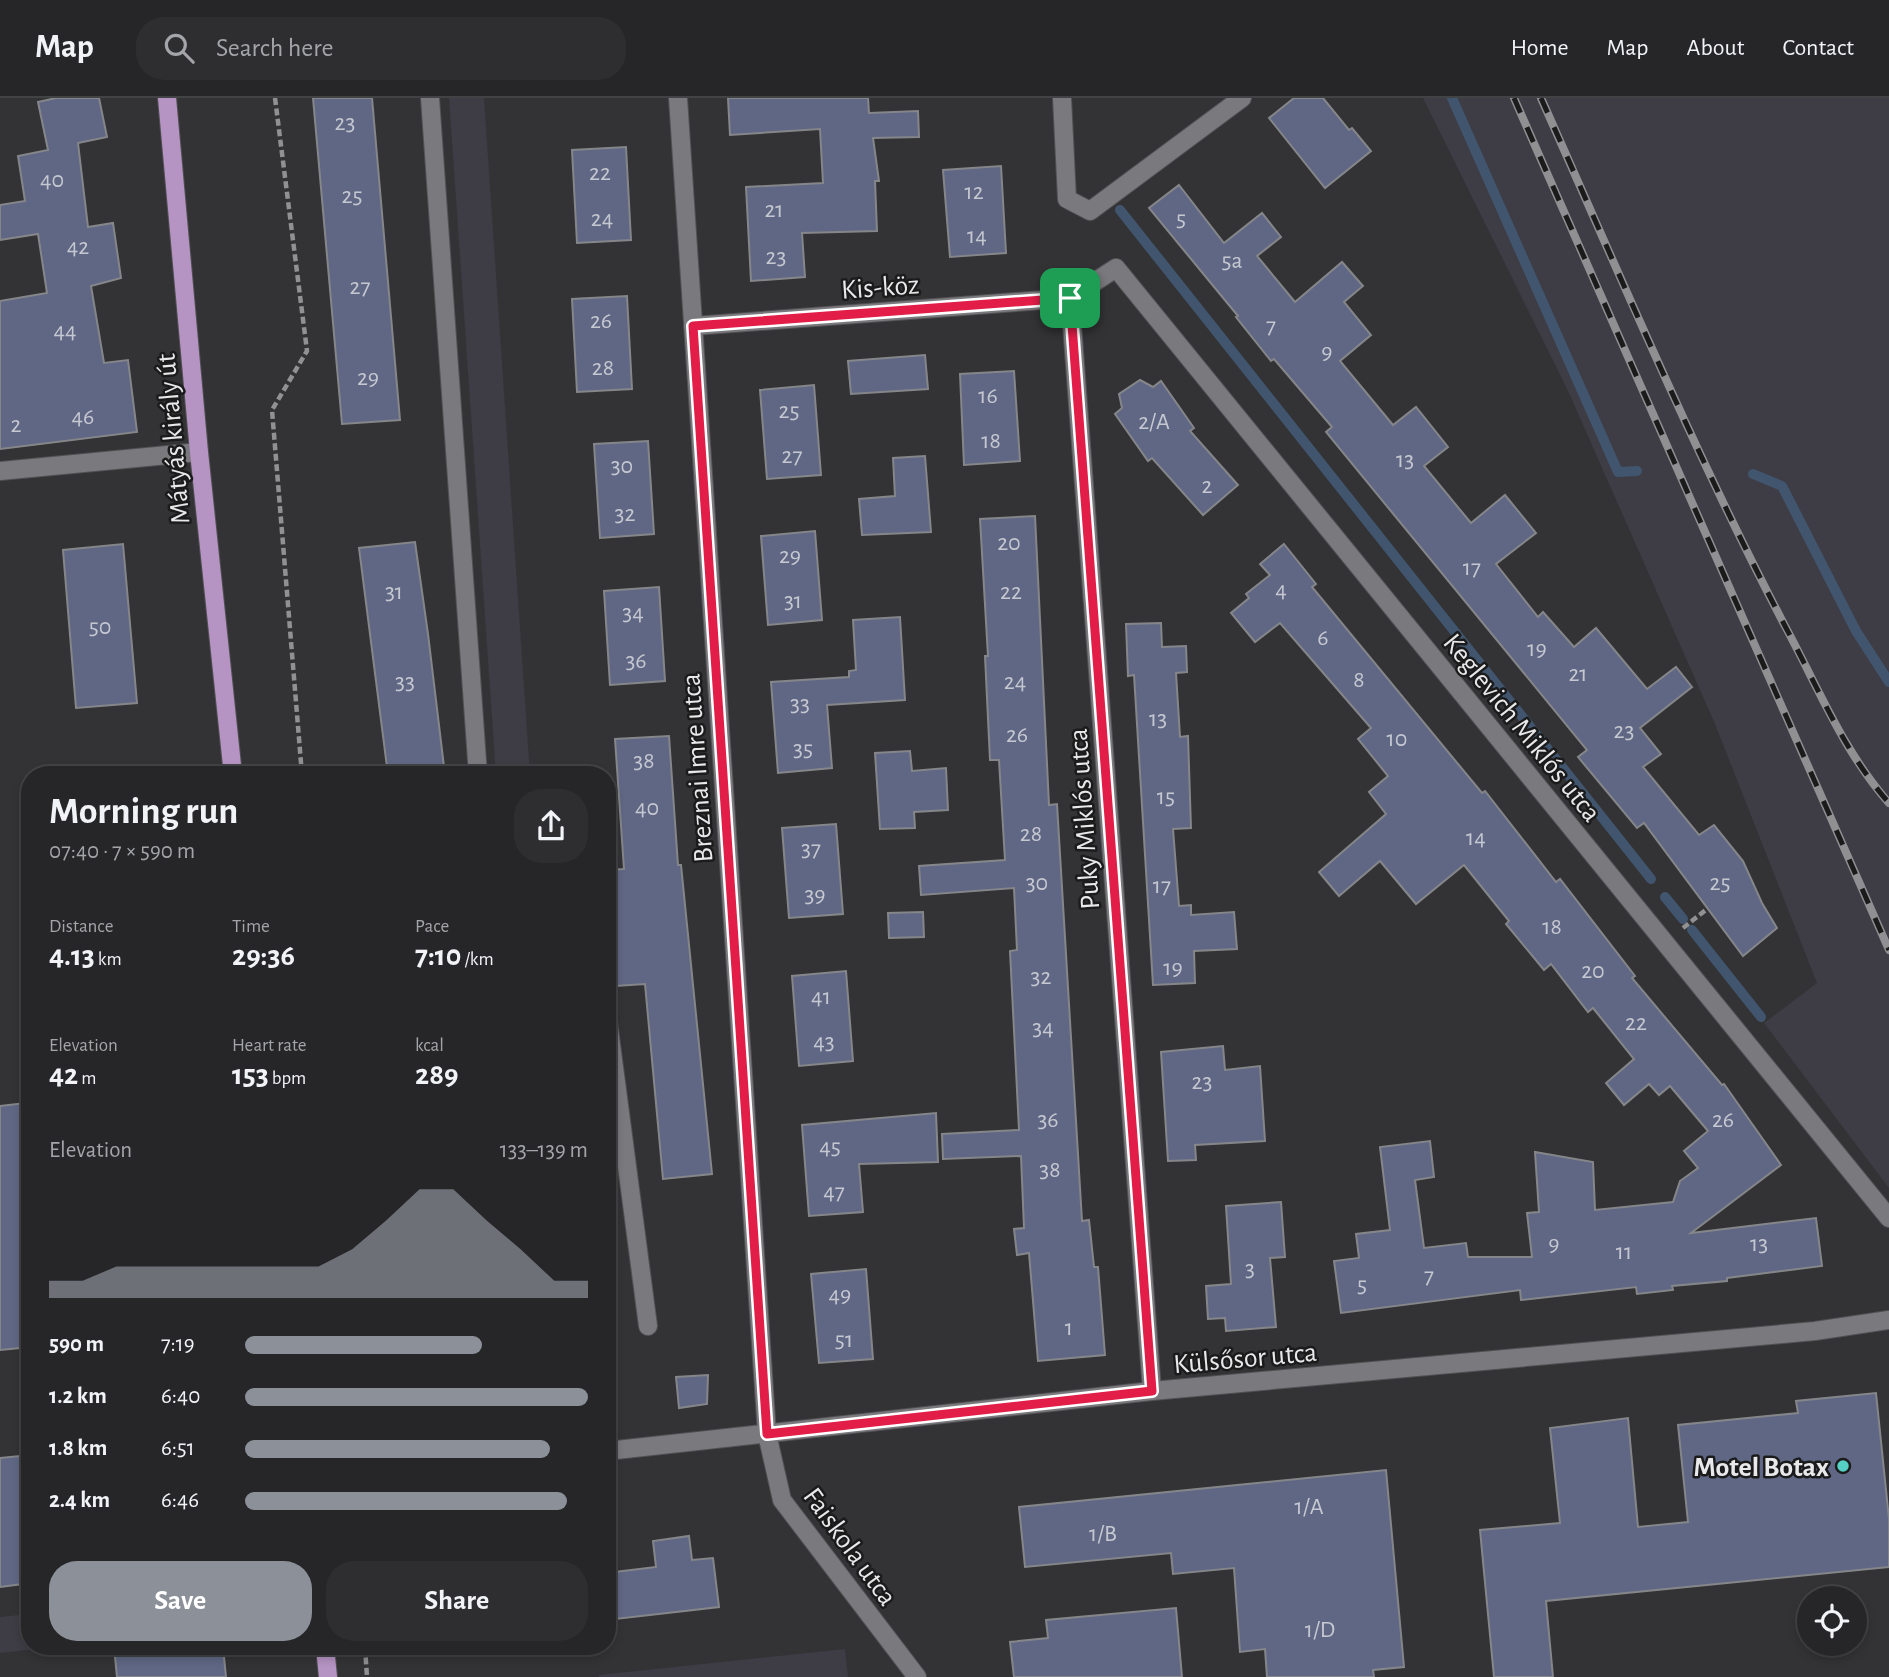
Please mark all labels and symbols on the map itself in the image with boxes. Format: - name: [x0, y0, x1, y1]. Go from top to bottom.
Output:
- house number: 23: [335, 111, 355, 135]
- house number: 22: [589, 161, 611, 185]
- house number: 40: [40, 168, 64, 192]
- house number: 12: [964, 180, 984, 204]
- house number: 25: [342, 184, 362, 208]
- house number: 21: [764, 198, 784, 222]
- house number: 24: [591, 207, 613, 231]
- house number: 5: [1176, 207, 1186, 231]
- house number: 14: [967, 224, 987, 248]
- house number: 42: [67, 235, 89, 259]
- house number: 23: [766, 245, 786, 269]
- house number: 5a: [1221, 249, 1243, 273]
- pin: [1040, 268, 1100, 328]
- street label: Kis-köz: [840, 271, 920, 305]
- house number: 27: [350, 275, 370, 299]
- house number: 26: [590, 309, 612, 333]
- house number: 7: [1266, 314, 1276, 338]
- house number: 44: [53, 319, 77, 343]
- house number: 9: [1321, 340, 1333, 364]
- street label: Mátyás király út: [153, 352, 195, 525]
- house number: 28: [592, 356, 614, 380]
- house number: 29: [357, 366, 379, 390]
- house number: 16: [978, 384, 998, 408]
- house number: 25: [779, 399, 799, 423]
- house number: 46: [72, 405, 94, 429]
- house number: 2/A: [1138, 410, 1170, 434]
- house number: 2: [11, 413, 22, 437]
- house number: 18: [981, 429, 1001, 453]
- house number: 27: [782, 444, 802, 468]
- house number: 13: [1396, 448, 1414, 472]
- house number: 30: [611, 454, 633, 478]
- house number: 2: [1202, 474, 1213, 498]
- house number: 32: [615, 502, 635, 526]
- house number: 20: [997, 531, 1021, 555]
- house number: 29: [779, 544, 801, 568]
- house number: 17: [1463, 556, 1481, 580]
- house number: 4: [1275, 578, 1287, 602]
- house number: 31: [385, 580, 403, 604]
- house number: 22: [1000, 580, 1022, 604]
- house number: 31: [784, 589, 802, 613]
- house number: 34: [622, 601, 644, 625]
- house number: 50: [89, 615, 111, 639]
- house number: 6: [1317, 626, 1329, 650]
- street label: Keglevich Miklós utca: [1437, 629, 1606, 828]
- house number: 19: [1527, 637, 1547, 661]
- house number: 36: [625, 649, 647, 673]
- house number: 21: [1568, 662, 1588, 686]
- house number: 8: [1353, 668, 1365, 692]
- house number: 33: [395, 670, 415, 694]
- house number: 24: [1004, 670, 1026, 694]
- street label: Breznai Imre utca: [677, 672, 719, 863]
- house number: 33: [790, 692, 810, 716]
- house number: 13: [1149, 707, 1167, 731]
- house number: 23: [1614, 719, 1634, 743]
- house number: 26: [1006, 723, 1028, 747]
- street label: Puky Miklós utca: [1065, 727, 1105, 910]
- house number: 10: [1387, 727, 1407, 751]
- house number: 35: [793, 737, 813, 761]
- house number: 38: [633, 749, 655, 773]
- house number: 15: [1157, 785, 1175, 809]
- house number: 40: [635, 796, 659, 820]
- house number: 28: [1020, 822, 1042, 846]
- house number: 14: [1466, 826, 1486, 850]
- house number: 37: [801, 837, 821, 861]
- house number: 30: [1026, 871, 1048, 895]
- house number: 25: [1710, 871, 1730, 895]
- house number: 17: [1153, 874, 1171, 898]
- house number: 39: [804, 883, 826, 907]
- house number: 18: [1542, 915, 1562, 939]
- house number: 19: [1163, 956, 1183, 980]
- house number: 20: [1581, 959, 1605, 983]
- house number: 32: [1031, 965, 1051, 989]
- house number: 41: [811, 985, 831, 1009]
- house number: 22: [1625, 1011, 1647, 1035]
- house number: 34: [1032, 1016, 1054, 1040]
- house number: 43: [813, 1030, 835, 1054]
- house number: 23: [1192, 1070, 1212, 1094]
- house number: 36: [1037, 1108, 1059, 1132]
- house number: 26: [1712, 1108, 1734, 1132]
- house number: 45: [819, 1135, 841, 1159]
- house number: 38: [1039, 1158, 1061, 1182]
- house number: 47: [823, 1180, 845, 1204]
- house number: 9: [1548, 1232, 1560, 1256]
- house number: 13: [1750, 1232, 1768, 1256]
- house number: 11: [1616, 1240, 1632, 1264]
- house number: 3: [1245, 1257, 1255, 1281]
- house number: 7: [1424, 1264, 1434, 1288]
- house number: 5: [1357, 1273, 1367, 1297]
- house number: 49: [829, 1283, 851, 1307]
- house number: 1: [1065, 1316, 1073, 1340]
- house number: 51: [835, 1328, 853, 1352]
- street label: Külsősor utca: [1172, 1339, 1318, 1379]
- place label: Motel Botax: [1694, 1454, 1829, 1482]
- marker: Motel Botax: [1835, 1458, 1851, 1474]
- street label: Faiskola utca: [797, 1483, 901, 1611]
- house number: 1/A: [1294, 1495, 1324, 1519]
- house number: 1/B: [1089, 1522, 1117, 1546]
- house number: 1/D: [1305, 1618, 1335, 1642]

